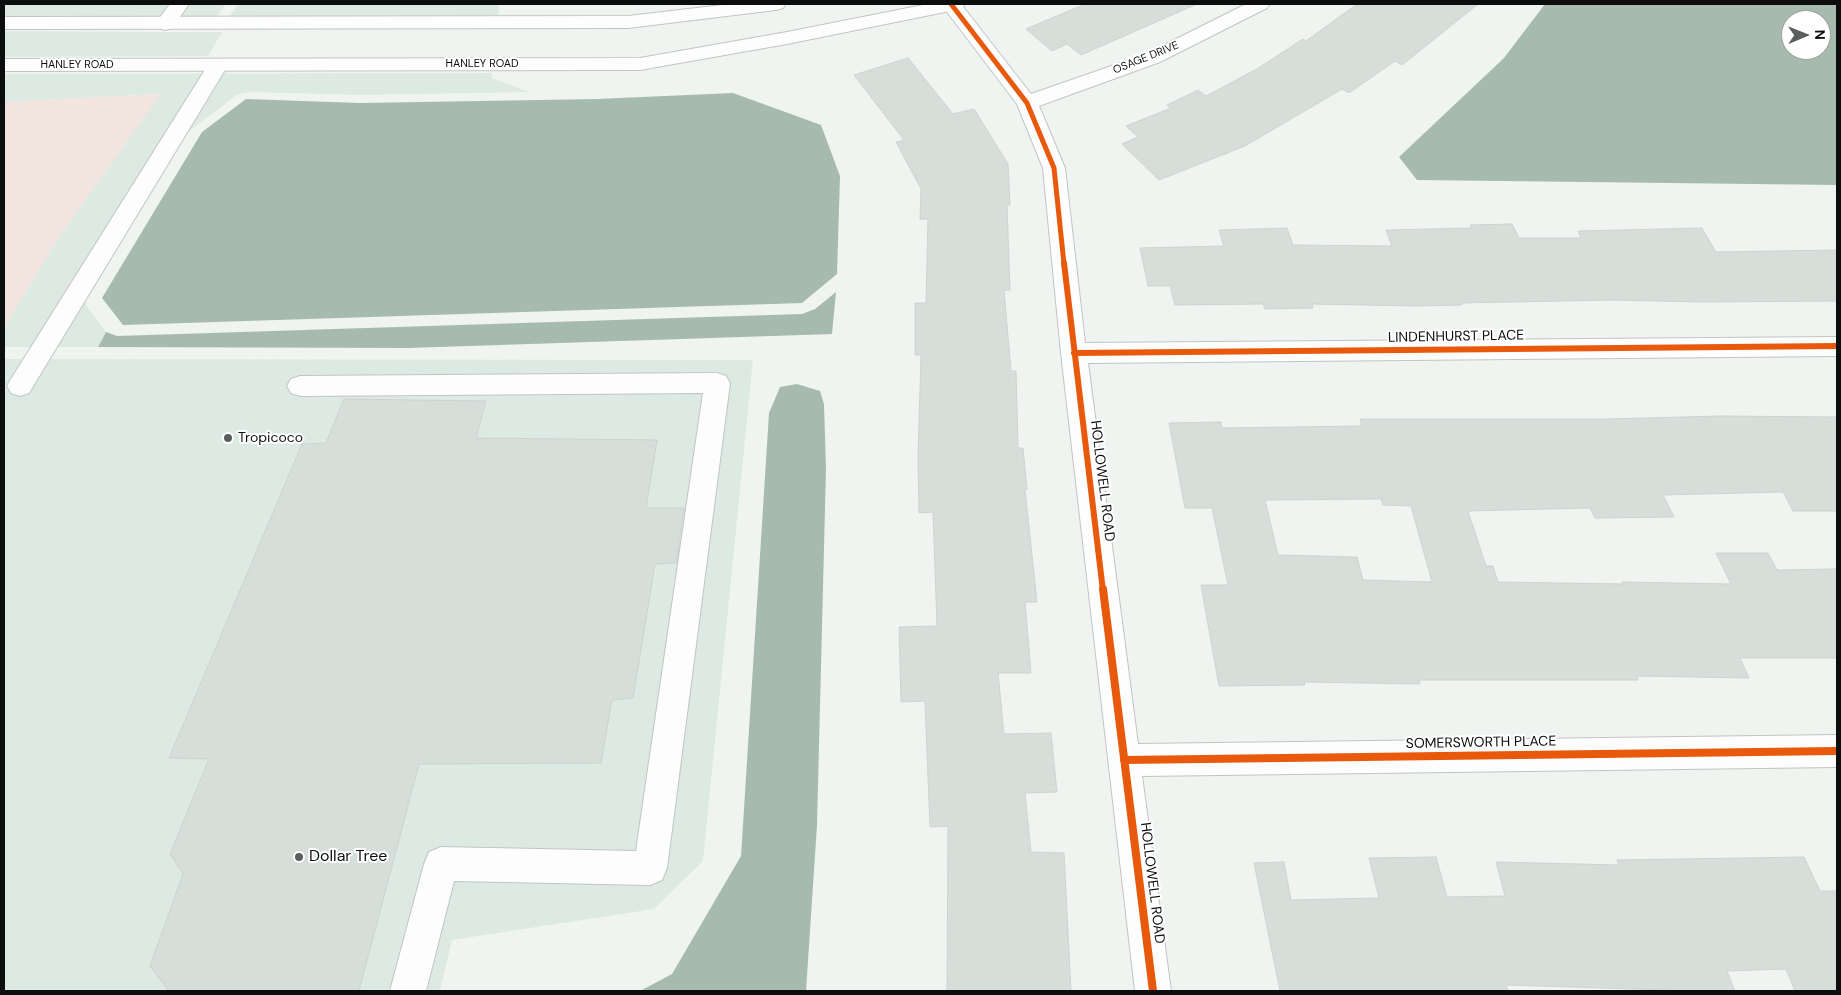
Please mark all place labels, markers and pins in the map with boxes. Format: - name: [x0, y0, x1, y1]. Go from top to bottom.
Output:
- place label: Tropicoco: [238, 430, 303, 446]
- marker: Tropicoco: [222, 432, 234, 444]
- place label: Dollar Tree: [309, 847, 387, 867]
- marker: Dollar Tree: [293, 851, 305, 863]

